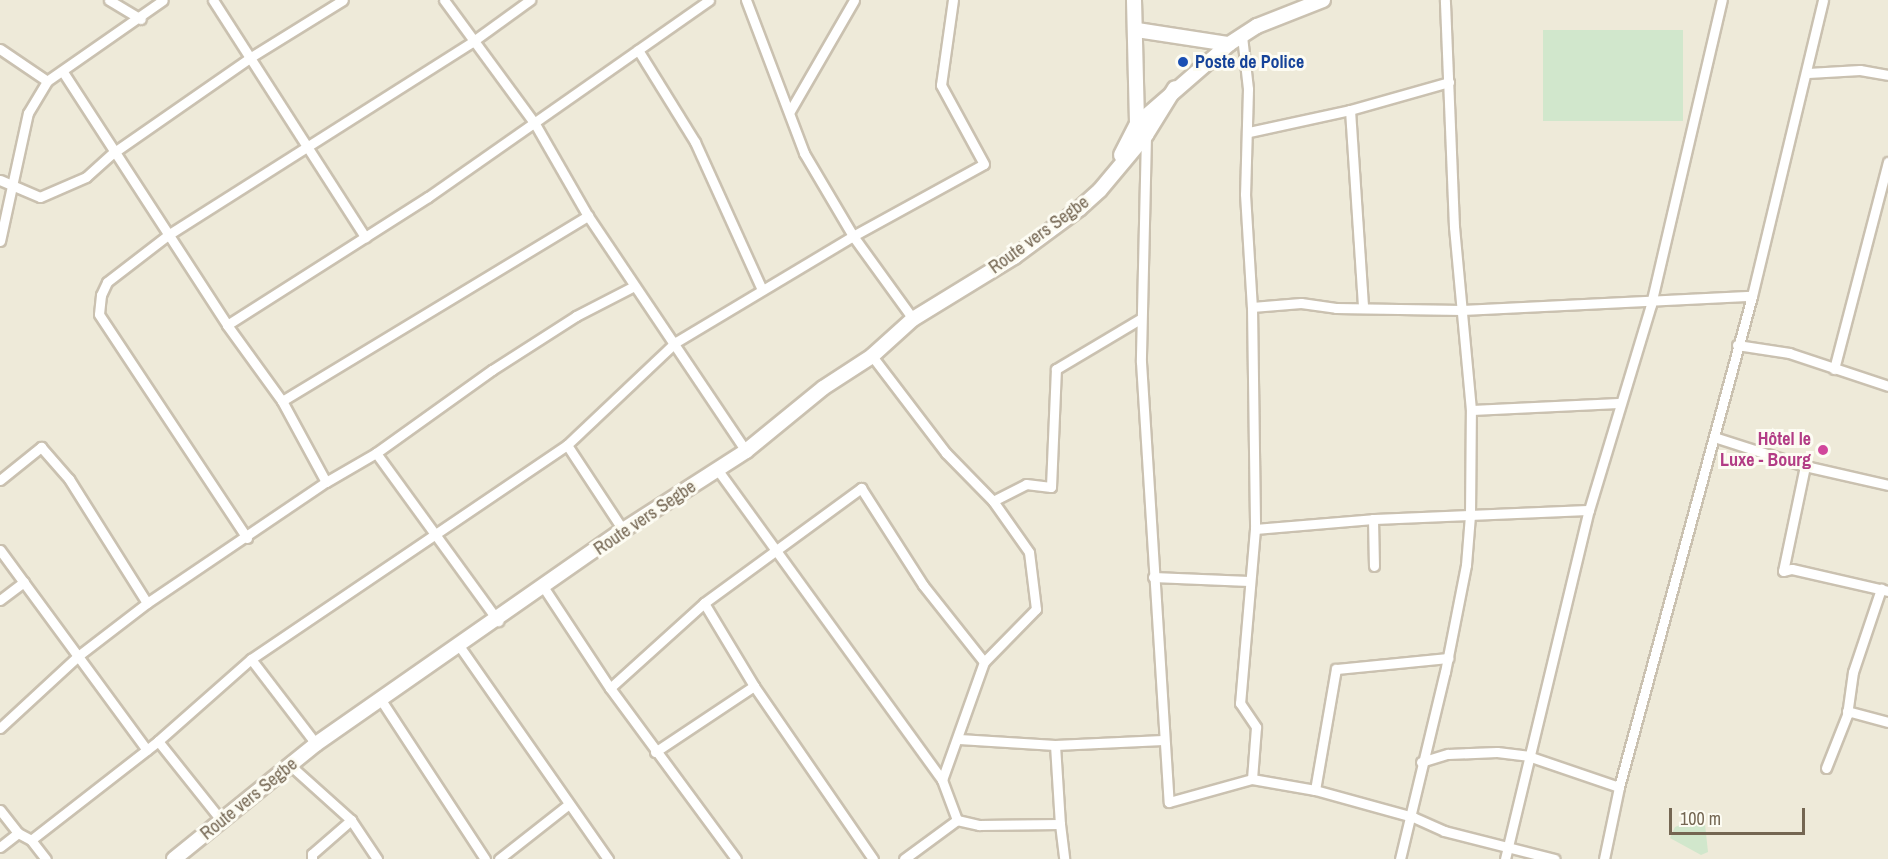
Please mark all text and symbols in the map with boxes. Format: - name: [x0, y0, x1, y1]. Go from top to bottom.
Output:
- place label: Poste de Police: [1195, 51, 1304, 73]
- marker: Poste de Police: [1176, 55, 1190, 69]
- street label: Route vers Segbe: [985, 192, 1093, 278]
- place label: Hôtel le Luxe - Bourg: [1720, 429, 1811, 472]
- marker: Hôtel le Luxe - Bourg: [1816, 443, 1830, 457]
- street label: Route vers Segbe: [590, 476, 700, 560]
- street label: Route vers Segbe: [196, 753, 302, 845]
- scale bar: [1672, 796, 1808, 834]
- text: 100 m: [1680, 806, 1721, 831]

